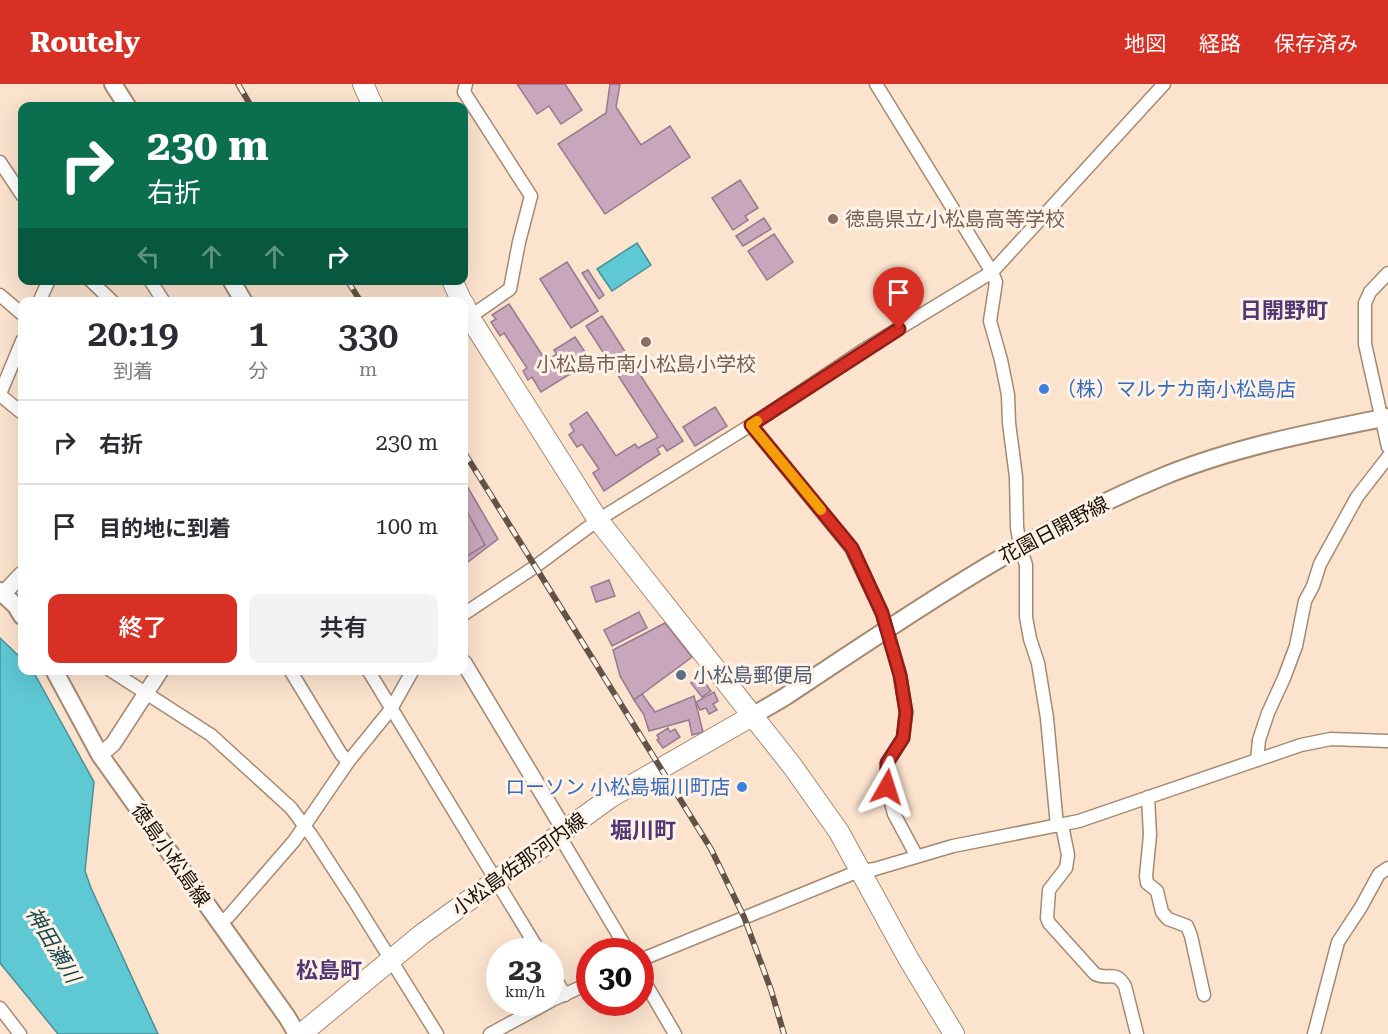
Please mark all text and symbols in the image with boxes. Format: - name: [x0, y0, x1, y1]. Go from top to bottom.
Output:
- text: Routely: [30, 26, 140, 59]
- text: 地図: [1124, 32, 1166, 56]
- text: 経路: [1199, 32, 1241, 56]
- text: 保存済み: [1274, 32, 1358, 56]
- text: 230 m: [147, 121, 269, 170]
- icon: right: [48, 126, 126, 204]
- text: 右折: [147, 177, 201, 209]
- place label: 徳島県立小松島高等学校: [845, 207, 1065, 231]
- marker: 徳島県立小松島高等学校: [826, 212, 840, 226]
- icon: left: [132, 240, 165, 273]
- icon: ahead: [195, 240, 228, 273]
- icon: ahead: [258, 240, 291, 273]
- icon: right: [321, 240, 354, 273]
- pin: [873, 267, 924, 329]
- icon: arrive: [882, 276, 915, 309]
- district label: 日開野町: [1240, 298, 1328, 323]
- text: 20:19: [88, 313, 179, 355]
- text: 1: [248, 313, 268, 355]
- text: 330: [338, 315, 398, 357]
- marker: 小松島市南小松島小学校: [639, 335, 653, 349]
- place label: 小松島市南小松島小学校: [536, 352, 756, 376]
- text: m: [359, 357, 377, 381]
- text: 到着: [113, 359, 153, 383]
- text: 分: [248, 359, 268, 383]
- place label: （株）マルナカ南小松島店: [1056, 377, 1296, 401]
- marker: （株）マルナカ南小松島店: [1037, 382, 1051, 396]
- icon: right: [48, 426, 81, 459]
- text: 230 m: [375, 430, 438, 455]
- text: 右折: [99, 432, 143, 457]
- street label: 花園日開野線: [995, 491, 1113, 569]
- icon: arrive: [48, 510, 81, 543]
- text: 100 m: [375, 514, 438, 539]
- text: 目的地に到着: [99, 516, 231, 541]
- button: 終了: [48, 594, 237, 663]
- button: 共有: [249, 594, 438, 663]
- place label: 小松島郵便局: [693, 663, 813, 687]
- marker: 小松島郵便局: [674, 668, 688, 682]
- position arrow: [855, 755, 919, 819]
- place label: ローソン 小松島堀川町店: [505, 775, 730, 799]
- marker: ローソン 小松島堀川町店: [735, 780, 749, 794]
- street label: 徳島小松島線: [127, 799, 215, 911]
- street label: 小松島佐那河内線: [447, 807, 591, 921]
- district label: 堀川町: [610, 818, 676, 843]
- water label: 神田瀬川: [21, 903, 86, 989]
- speed limit sign: 30: [576, 938, 654, 1016]
- text: 23: [508, 952, 542, 987]
- district label: 松島町: [296, 958, 362, 983]
- text: km/h: [505, 983, 545, 1001]

